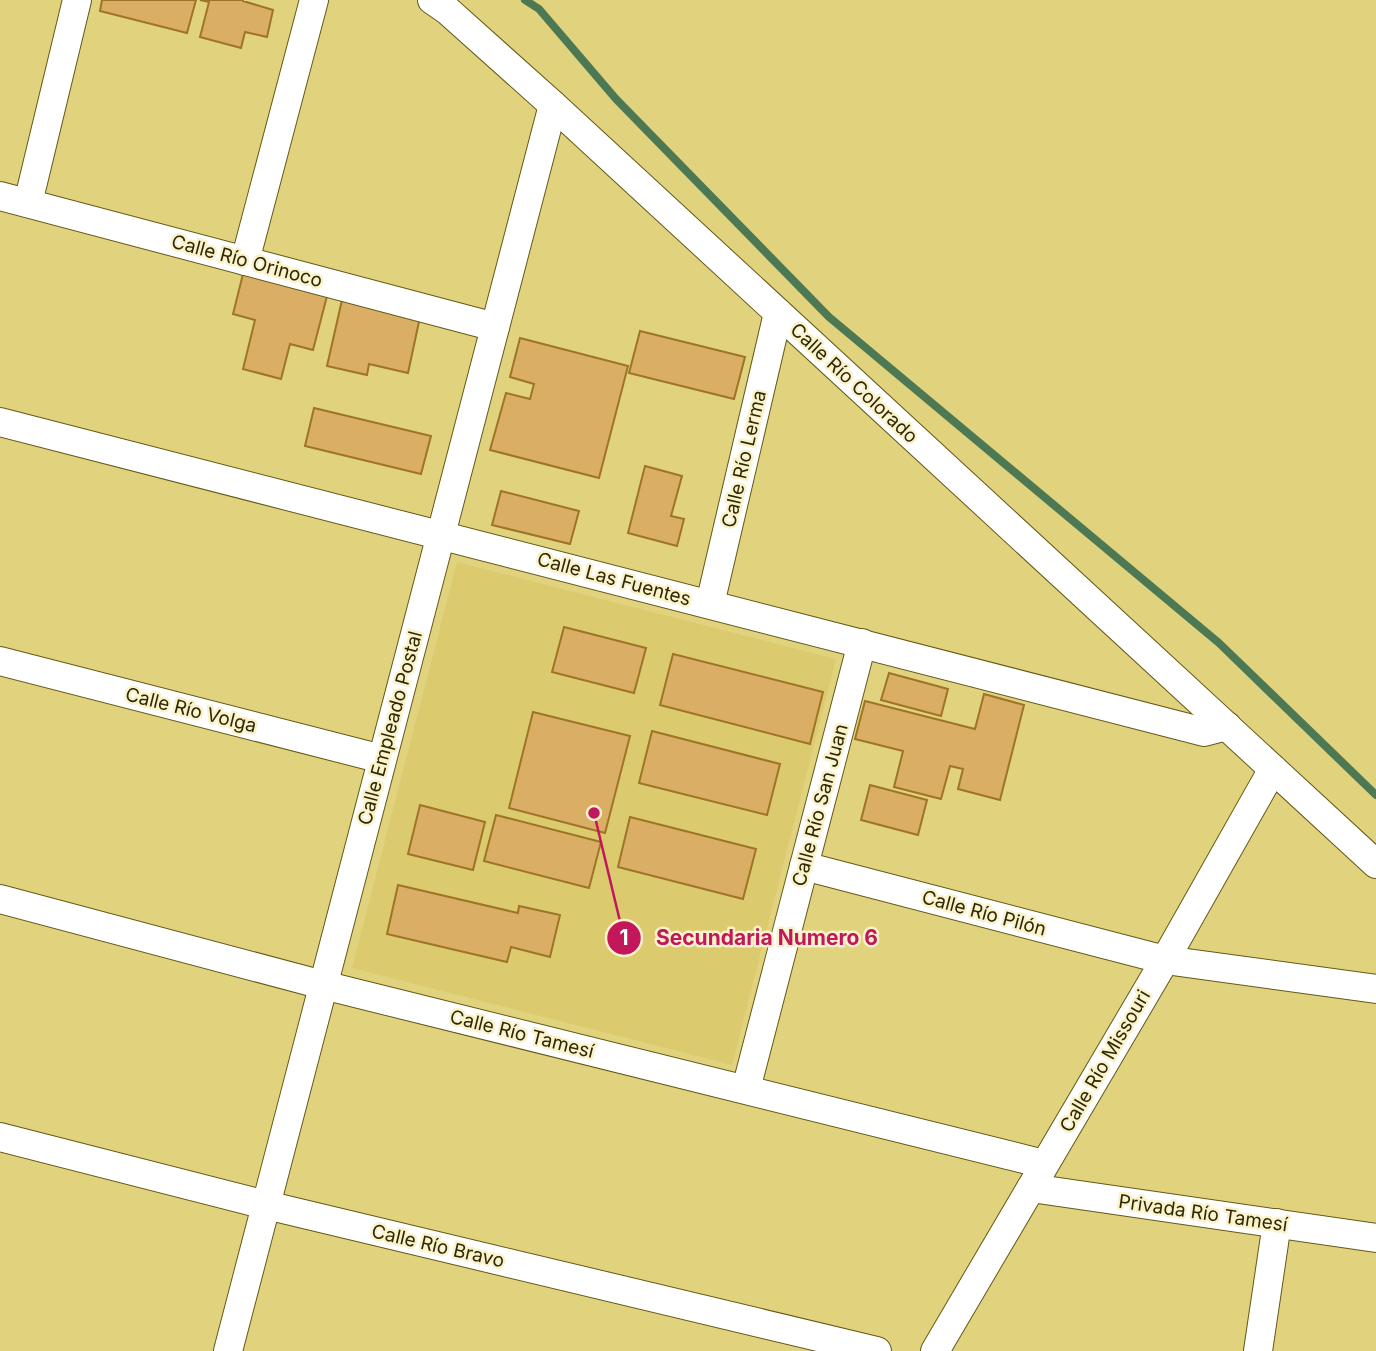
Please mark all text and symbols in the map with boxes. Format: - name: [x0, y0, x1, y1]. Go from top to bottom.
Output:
- street label: Calle Río Orinoco: [169, 230, 325, 292]
- street label: Calle Río Colorado: [786, 318, 922, 448]
- street label: Calle Río Lerma: [717, 388, 771, 530]
- street label: Calle Las Fuentes: [535, 547, 693, 611]
- street label: Calle Empleado Postal: [353, 629, 427, 827]
- street label: Calle Río Volga: [123, 683, 259, 737]
- street label: Calle Río San Juan: [787, 721, 853, 889]
- street label: Calle Río Pilón: [919, 885, 1049, 941]
- callout: Secundaria Numero 6: [607, 917, 892, 959]
- text: 1: [619, 925, 629, 950]
- text: Secundaria Numero 6: [656, 925, 878, 950]
- street label: Calle Río Missouri: [1055, 986, 1155, 1136]
- street label: Calle Río Tamesí: [448, 1005, 597, 1063]
- street label: Privada Río Tamesí: [1117, 1190, 1289, 1236]
- street label: Calle Río Bravo: [369, 1220, 507, 1272]

